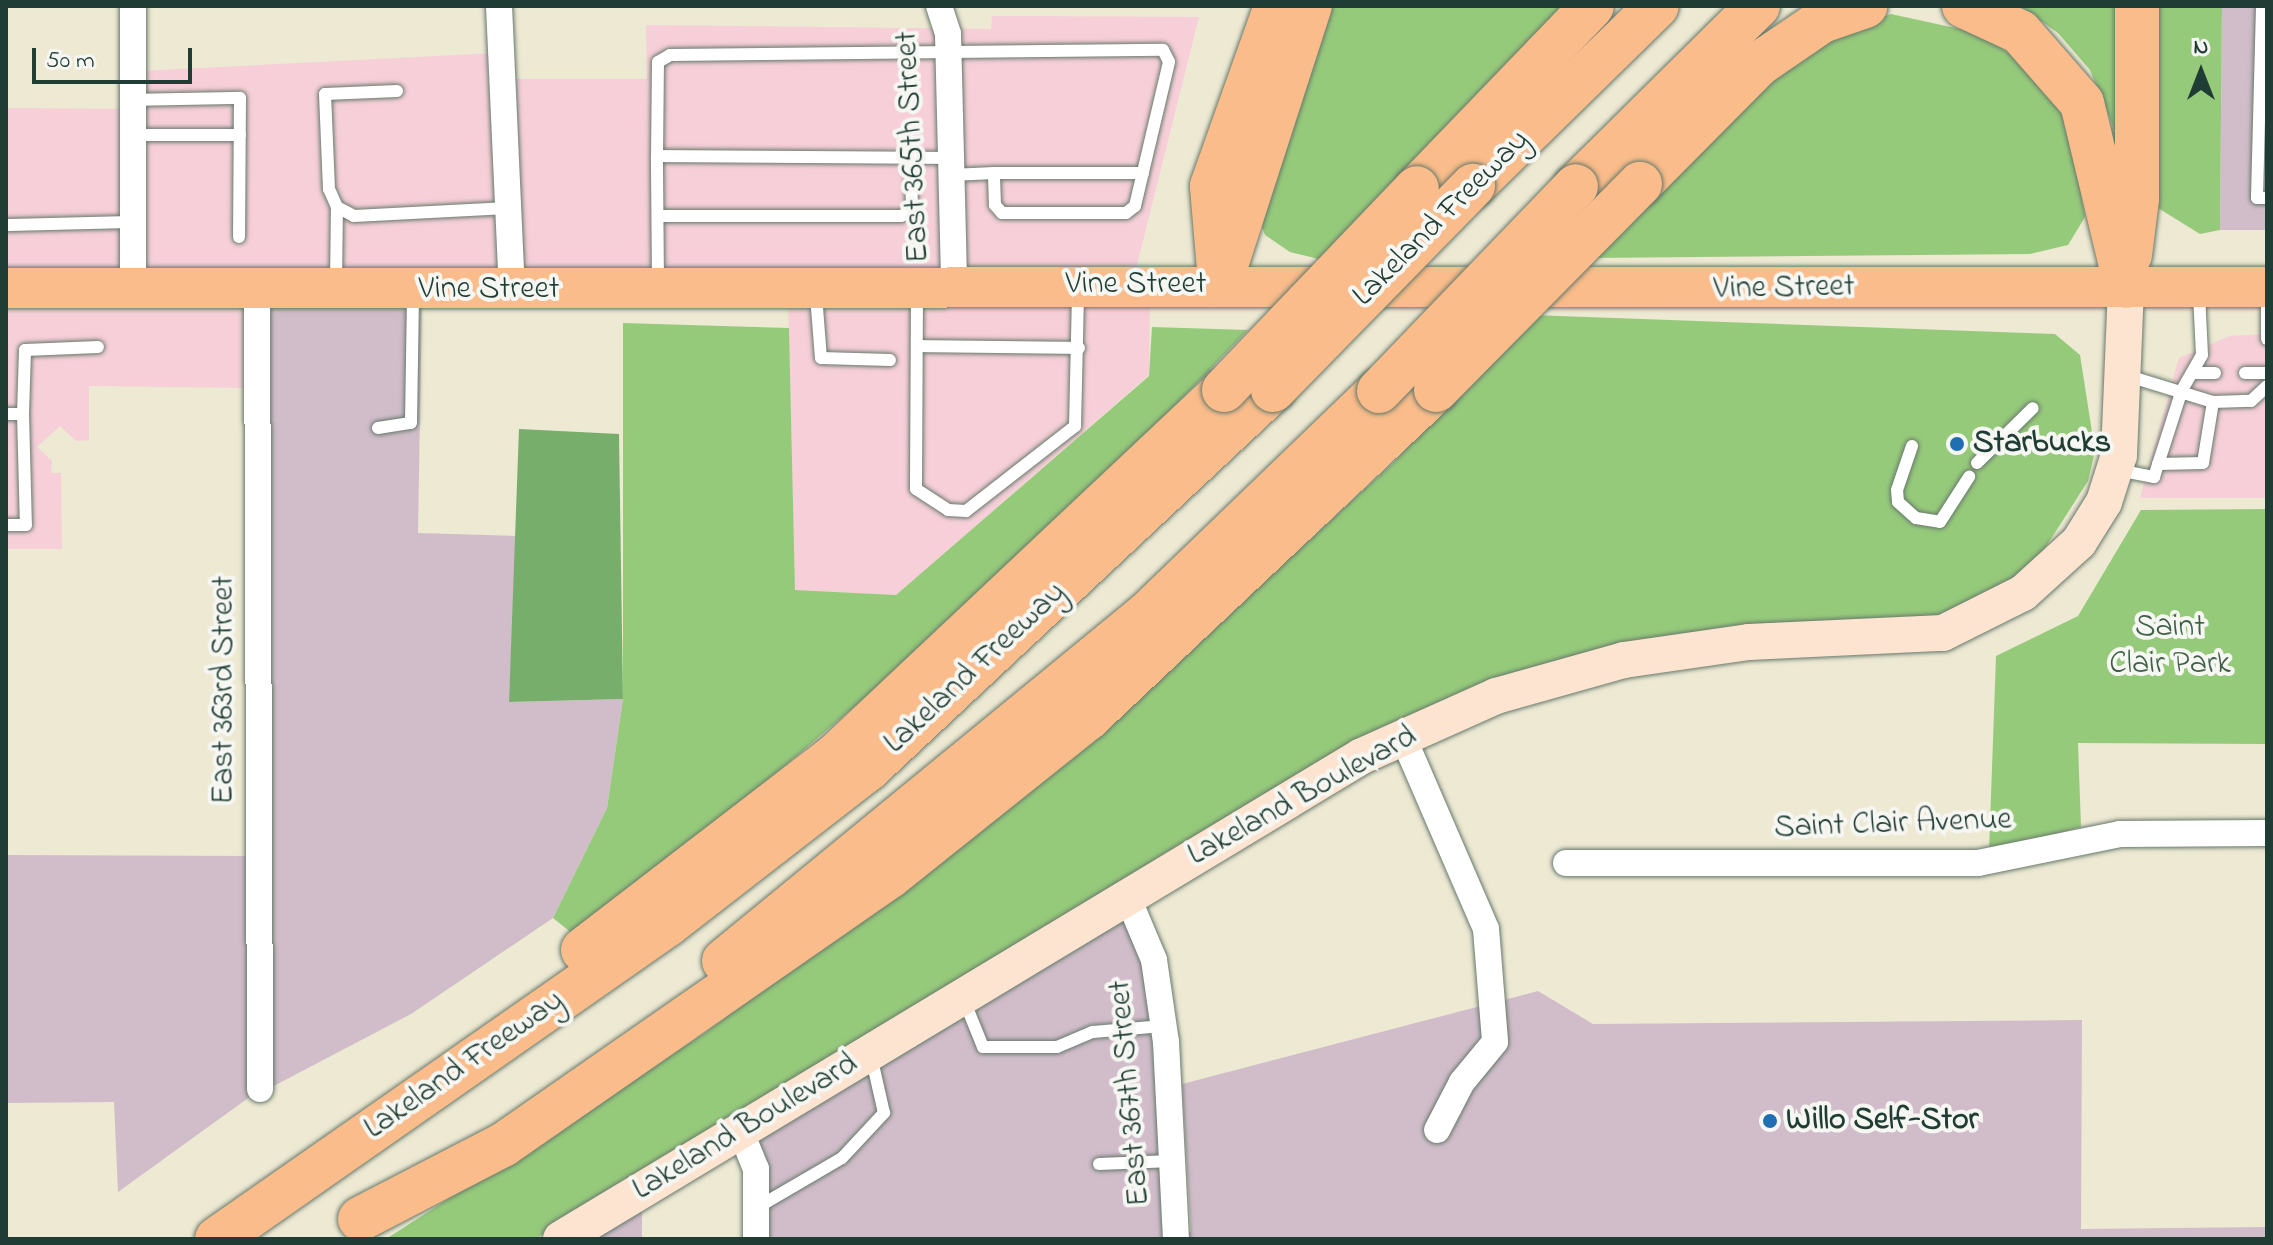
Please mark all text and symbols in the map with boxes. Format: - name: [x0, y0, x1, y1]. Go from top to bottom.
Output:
- street label: East 365th Street: [889, 30, 939, 264]
- scale bar: [36, 32, 196, 82]
- north arrow: [2161, 32, 2241, 112]
- text: N: [2194, 32, 2208, 64]
- text: 50 m: [46, 44, 95, 79]
- street label: Lakeland Freeway: [1345, 122, 1539, 316]
- street label: Vine Street: [1065, 266, 1207, 304]
- street label: Vine Street: [1713, 269, 1855, 309]
- street label: Vine Street: [418, 271, 560, 309]
- place label: Starbucks: [1973, 425, 2111, 463]
- marker: Starbucks: [1948, 435, 1966, 453]
- street label: Lakeland Freeway: [877, 575, 1075, 763]
- street label: East 363rd Street: [206, 576, 244, 804]
- park label: Saint Clair Park: [2109, 610, 2231, 685]
- street label: Lakeland Boulevard: [1182, 718, 1424, 876]
- street label: Saint Clair Avenue: [1774, 802, 2012, 848]
- street label: East 367th Street: [1102, 978, 1160, 1208]
- street label: Lakeland Freeway: [358, 983, 572, 1149]
- street label: Lakeland Boulevard: [627, 1046, 865, 1210]
- place label: Willo Self-Stor: [1786, 1102, 1979, 1140]
- marker: Willo Self-Stor: [1761, 1112, 1779, 1130]

